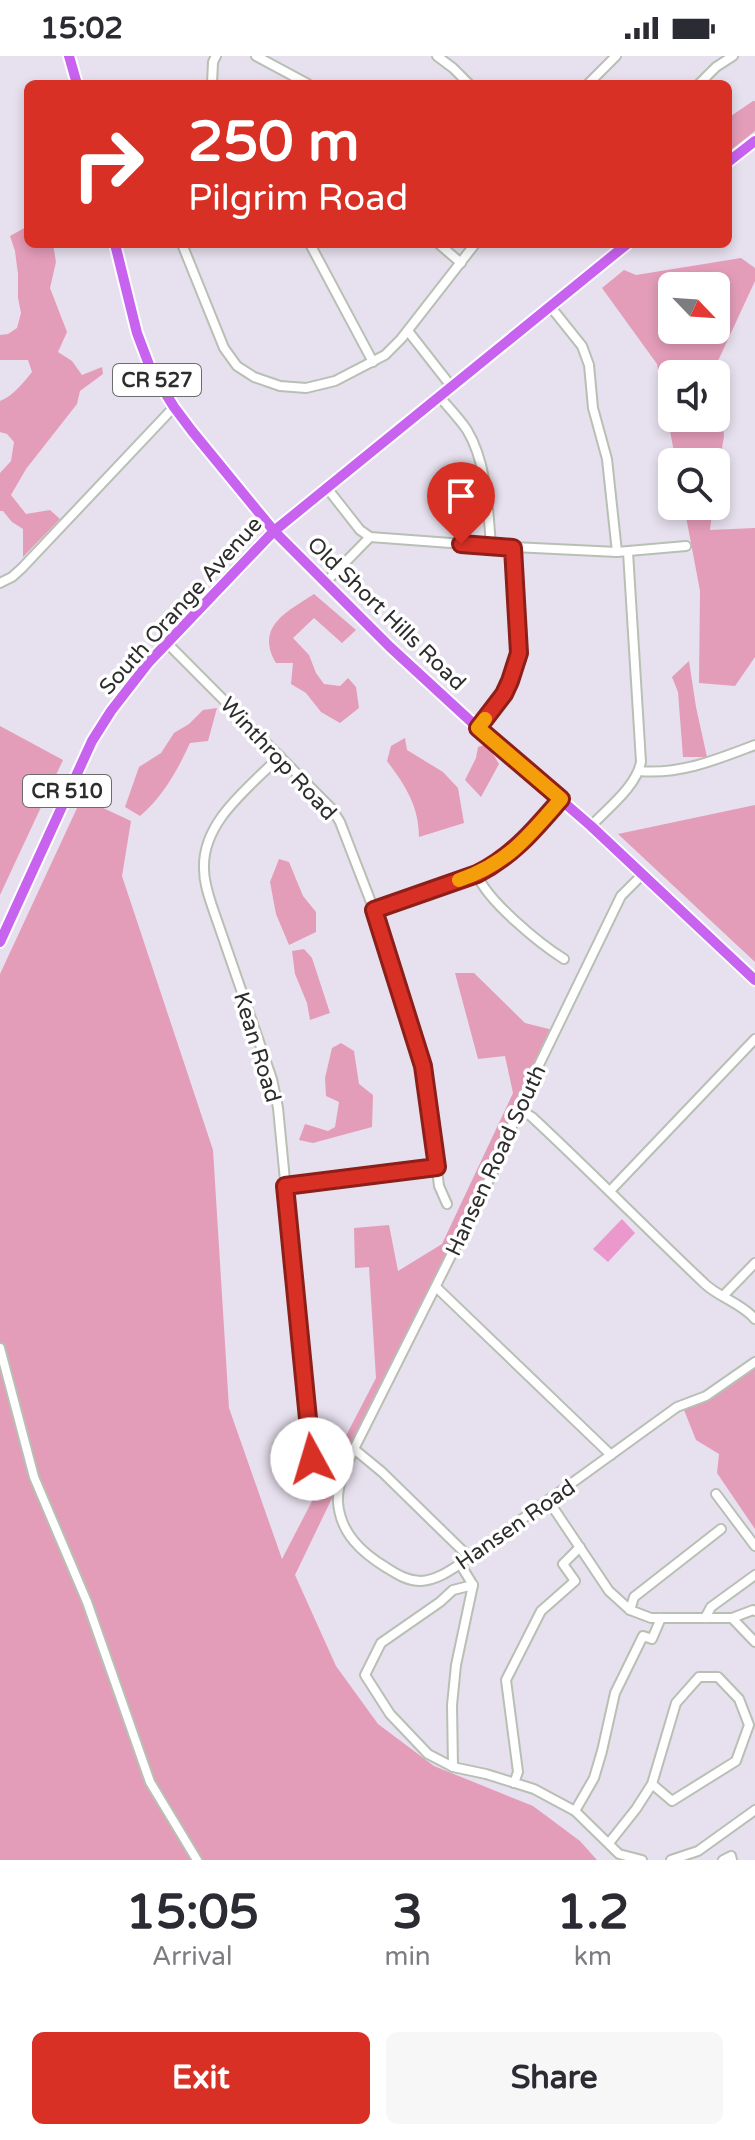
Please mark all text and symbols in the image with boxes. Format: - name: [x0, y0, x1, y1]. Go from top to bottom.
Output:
- text: 15:02: [40, 10, 123, 47]
- text: 250 m: [188, 109, 359, 176]
- icon: right: [56, 112, 160, 216]
- text: Pilgrim Road: [188, 177, 408, 220]
- north arrow: [658, 272, 730, 344]
- map controls: [658, 272, 730, 520]
- button: sound: [658, 360, 730, 432]
- road number: CR 527: [113, 364, 201, 396]
- button: search: [658, 448, 730, 520]
- pin: [427, 462, 495, 544]
- icon: arrive: [439, 474, 483, 518]
- street label: South Orange Avenue: [94, 511, 268, 700]
- street label: Old Short Hills Road: [302, 531, 471, 696]
- street label: Winthrop Road: [215, 692, 342, 826]
- road number: CR 510: [23, 775, 111, 807]
- street label: Kean Road: [228, 989, 286, 1106]
- street label: Hansen Road South: [440, 1061, 552, 1260]
- position arrow: [270, 1417, 354, 1501]
- street label: Hansen Road: [451, 1474, 580, 1576]
- text: 15:05: [126, 1884, 259, 1942]
- text: 3: [393, 1884, 423, 1942]
- text: 1.2: [556, 1884, 629, 1942]
- text: Arrival: [152, 1941, 232, 1972]
- text: min: [385, 1941, 431, 1972]
- text: km: [574, 1941, 612, 1972]
- button: Exit: [32, 2032, 370, 2124]
- button: Share: [386, 2032, 723, 2124]

